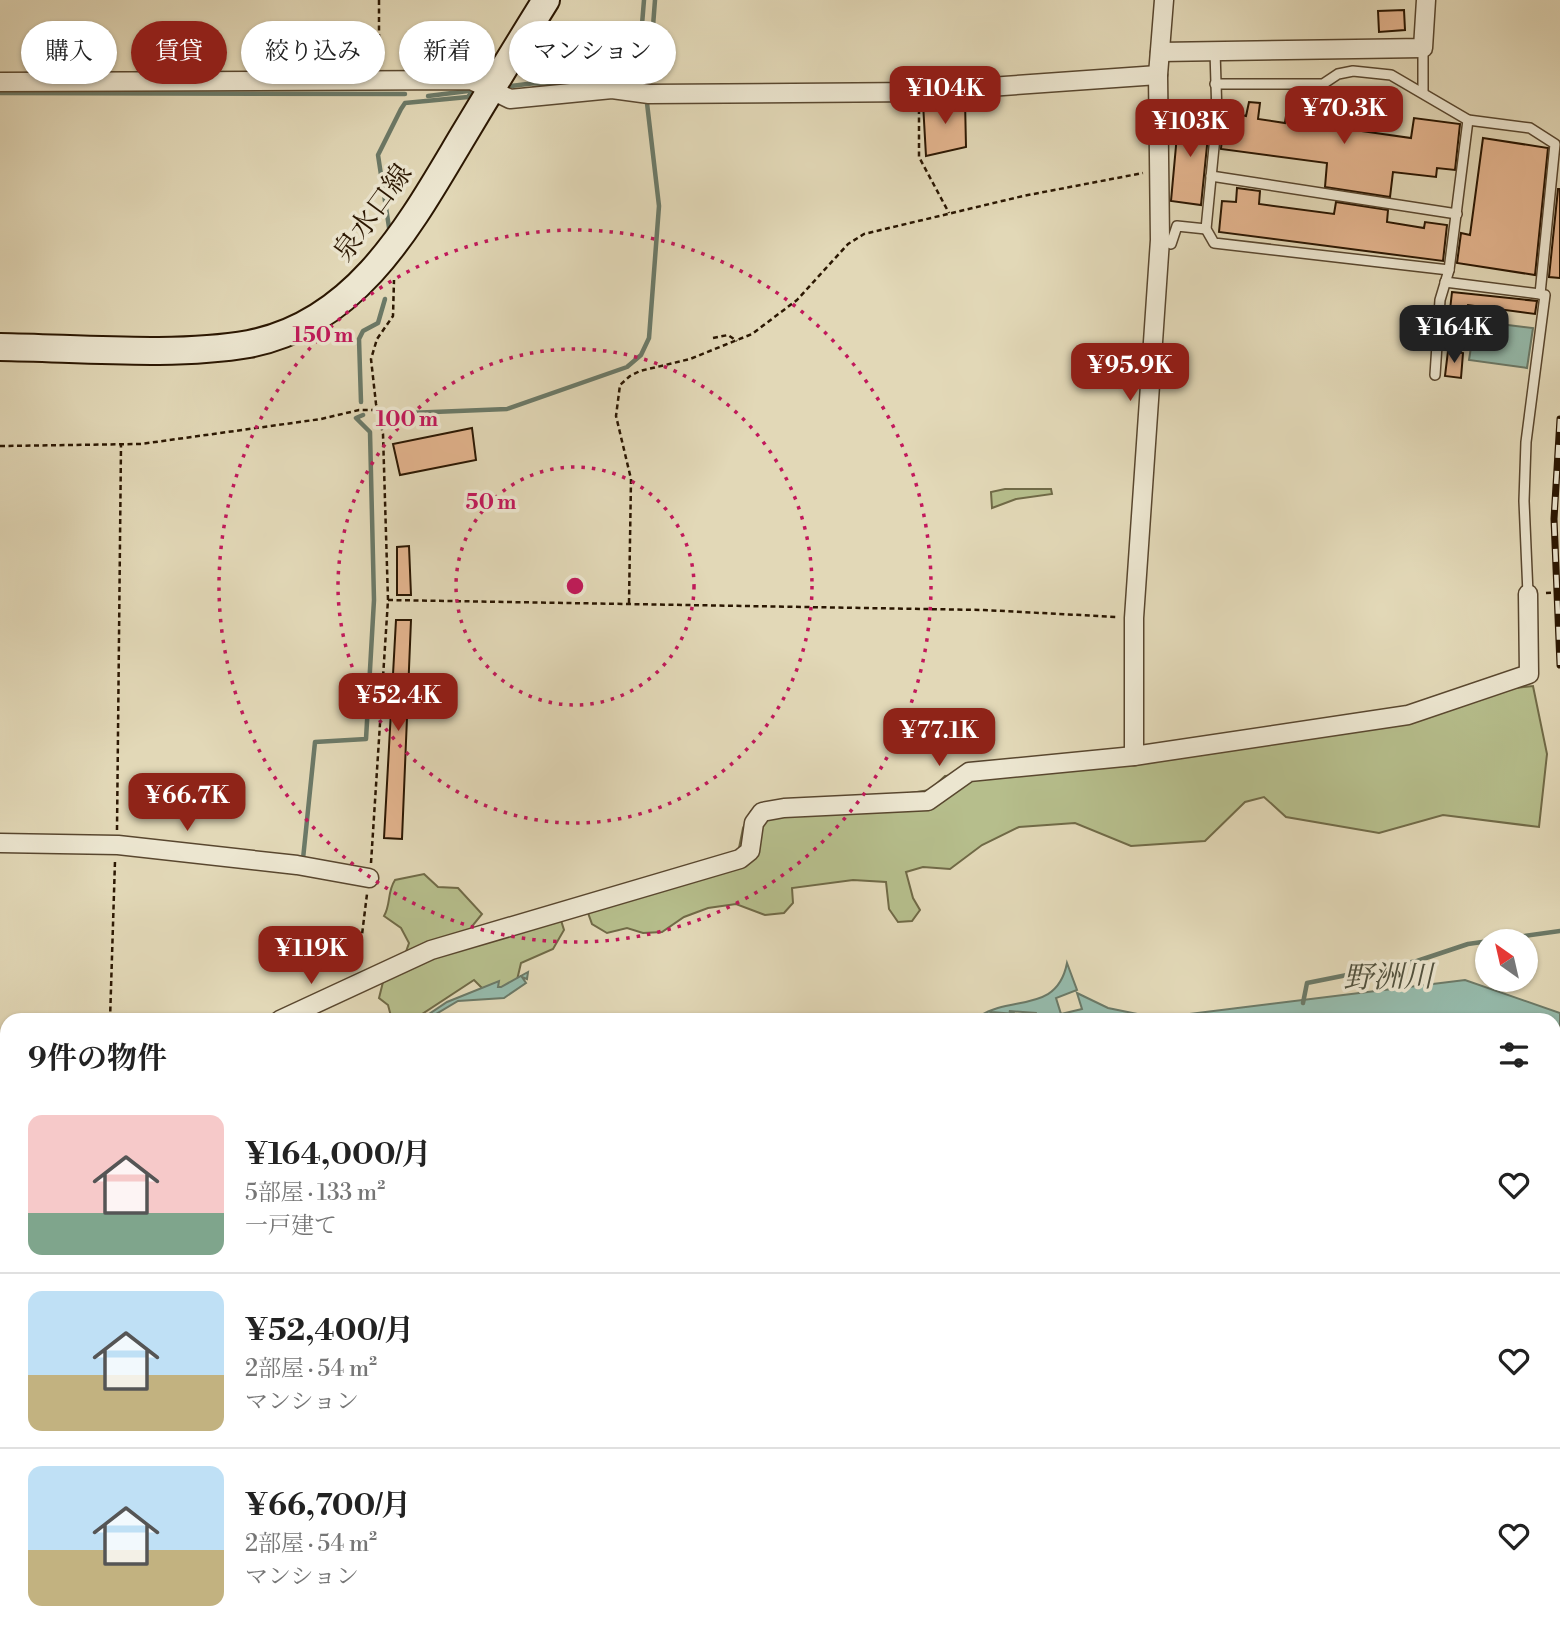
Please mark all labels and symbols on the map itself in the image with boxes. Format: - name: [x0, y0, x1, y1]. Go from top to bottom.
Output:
- pin: ¥104K: [896, 66, 994, 126]
- pin: ¥70.3K: [1287, 86, 1401, 146]
- pin: ¥103K: [1141, 100, 1239, 159]
- street label: 泉水口線: [326, 157, 420, 269]
- pin: ¥164K: [1405, 306, 1503, 365]
- text: 150 m: [293, 323, 353, 349]
- pin: ¥95.9K: [1073, 344, 1187, 403]
- text: 100 m: [376, 407, 438, 433]
- text: 50 m: [466, 490, 516, 516]
- centre of rings: [563, 574, 587, 598]
- pin: ¥52.4K: [341, 674, 455, 733]
- pin: ¥77.1K: [882, 708, 996, 768]
- pin: ¥66.7K: [130, 774, 244, 833]
- pin: ¥119K: [262, 926, 360, 986]
- north arrow: [1475, 929, 1538, 992]
- water label: 野洲川: [1343, 958, 1436, 998]

